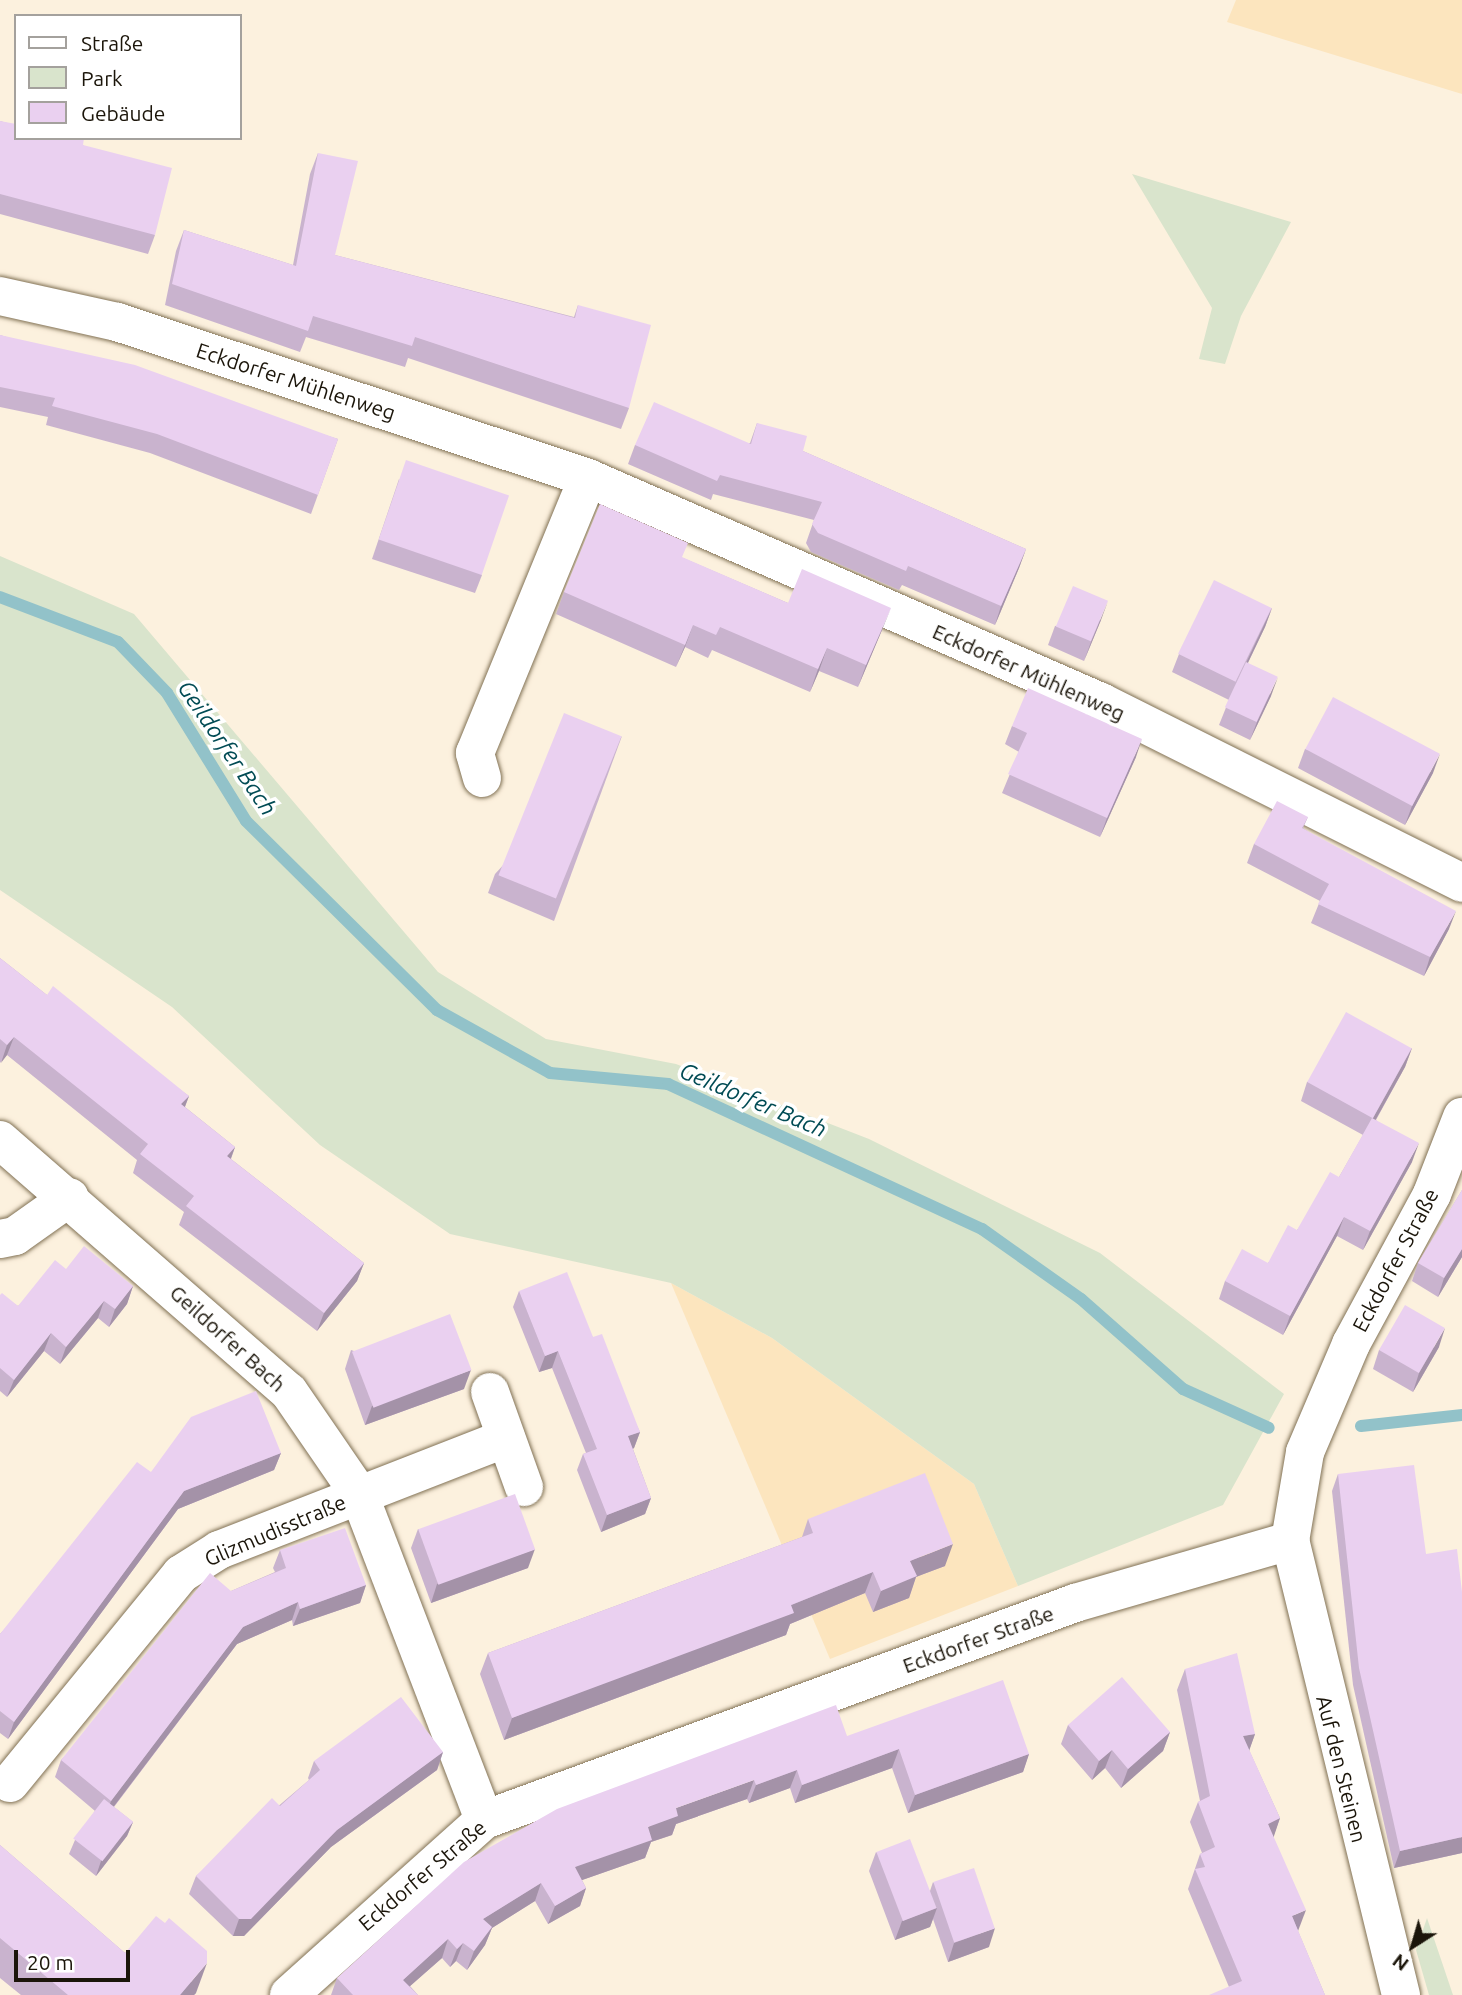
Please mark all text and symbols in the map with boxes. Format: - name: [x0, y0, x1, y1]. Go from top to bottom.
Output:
- legend: [14, 14, 242, 140]
- text: Straße: [81, 31, 143, 55]
- text: Park: [81, 66, 123, 90]
- text: Gebäude: [81, 101, 165, 125]
- street label: Eckdorfer Mühlenweg: [193, 337, 399, 425]
- street label: Eckdorfer Mühlenweg: [929, 618, 1129, 726]
- water label: Geildorfer Bach: [172, 675, 282, 821]
- water label: Geildorfer Bach: [675, 1057, 831, 1143]
- street label: Eckdorfer Straße: [1347, 1184, 1443, 1336]
- street label: Geildorfer Bach: [165, 1279, 291, 1397]
- street label: Glizmudisstraße: [201, 1489, 349, 1571]
- street label: Eckdorfer Straße: [899, 1600, 1057, 1678]
- street label: Auf den Steinen: [1312, 1693, 1372, 1845]
- street label: Eckdorfer Straße: [353, 1814, 491, 1936]
- north arrow: [1378, 1911, 1448, 1981]
- scale bar: [18, 1936, 133, 1980]
- text: 20 m: [27, 1950, 74, 1974]
- text: N: [1388, 1950, 1413, 1976]

